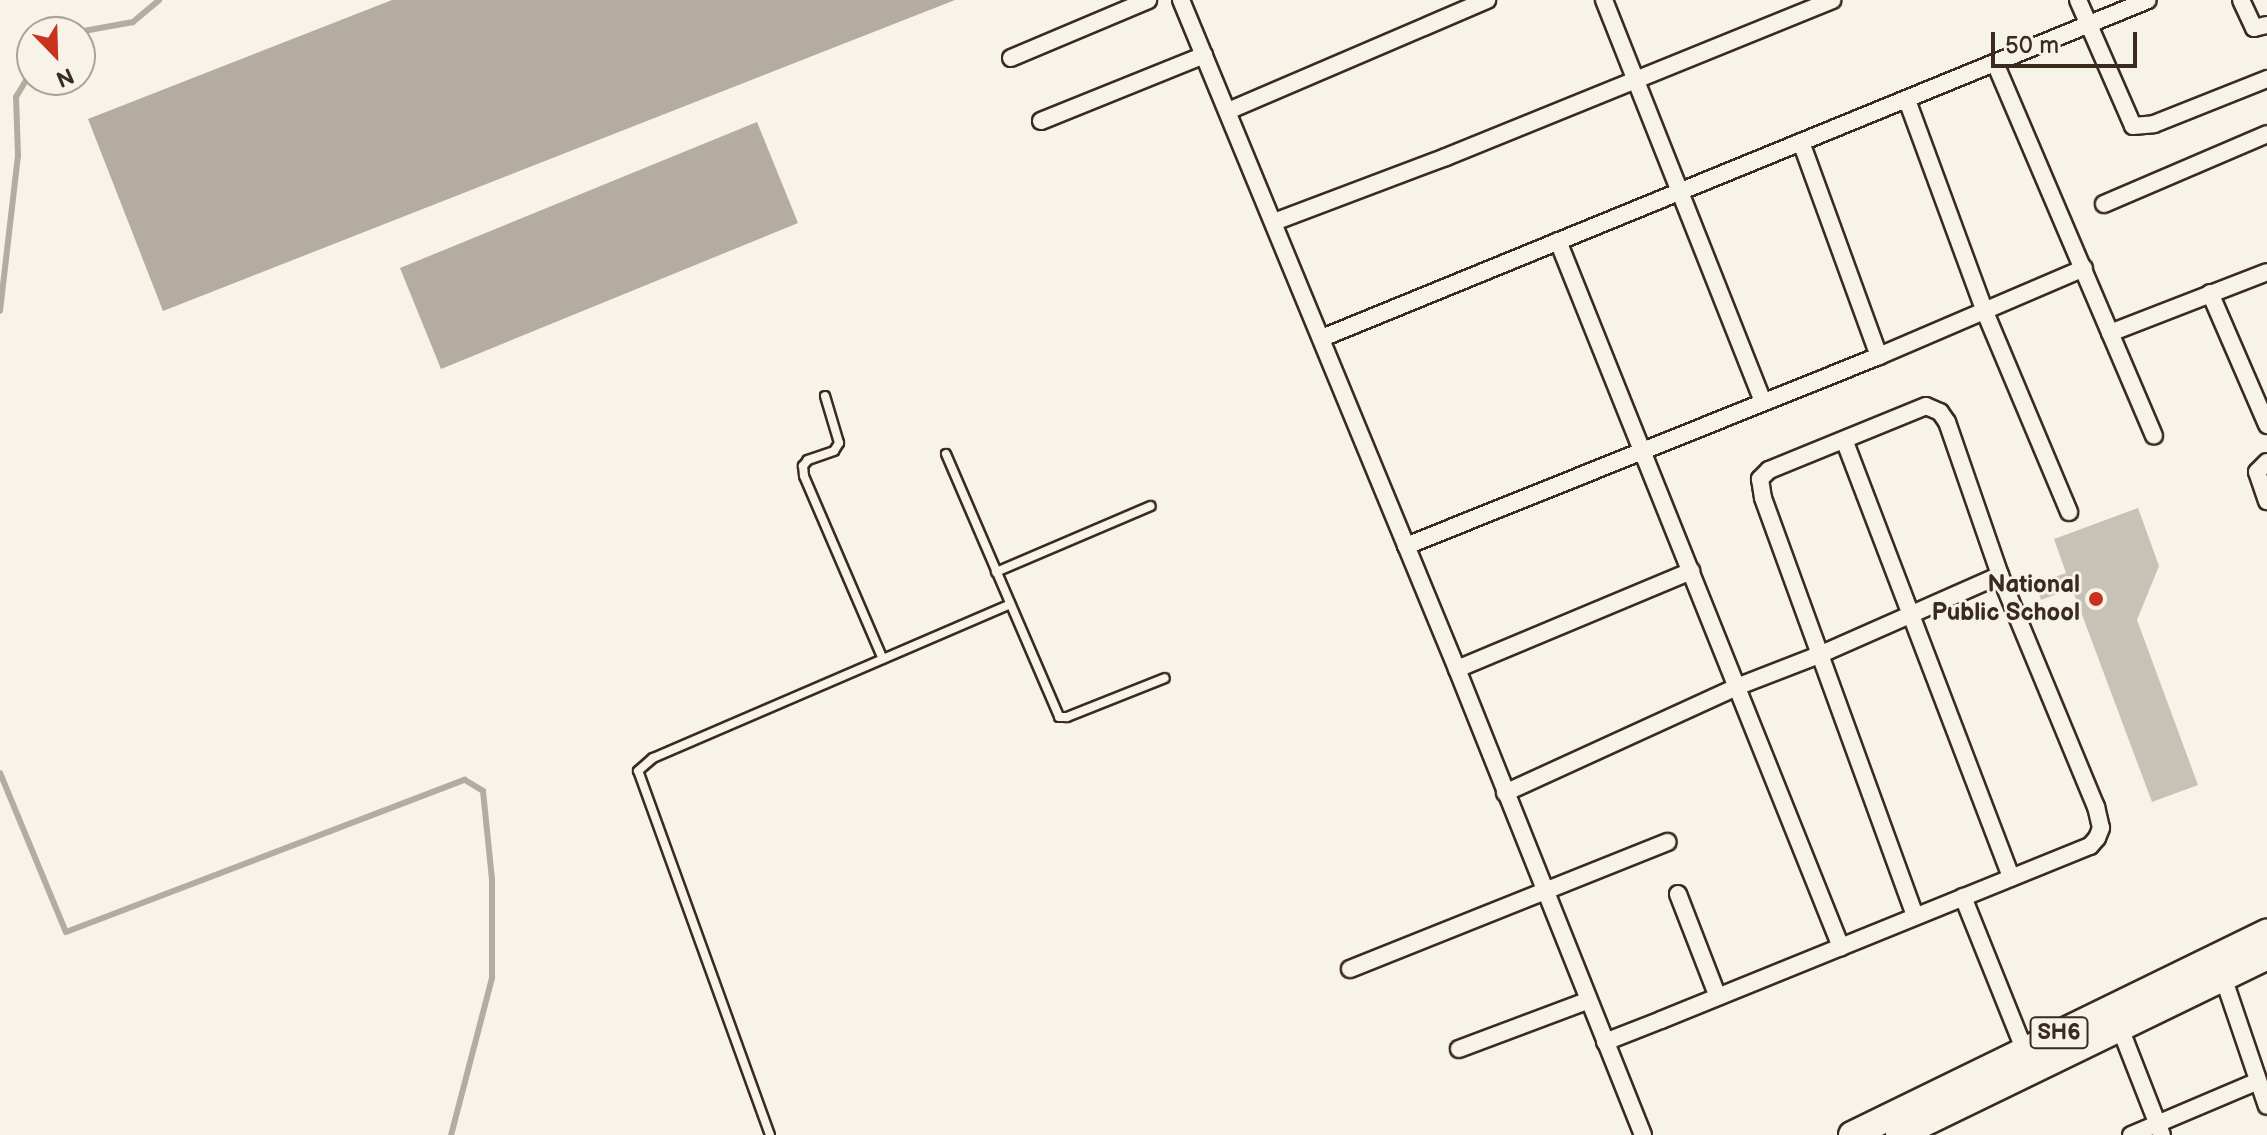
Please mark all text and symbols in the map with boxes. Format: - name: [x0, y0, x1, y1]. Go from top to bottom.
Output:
- north arrow: [16, 16, 96, 96]
- scale bar: [1995, 16, 2141, 66]
- text: 50 m: [2005, 31, 2059, 60]
- text: N: [52, 61, 78, 92]
- place label: National Public School: [1932, 571, 2080, 627]
- marker: National Public School: [2087, 590, 2105, 608]
- road number: SH6: [2029, 1015, 2089, 1051]

